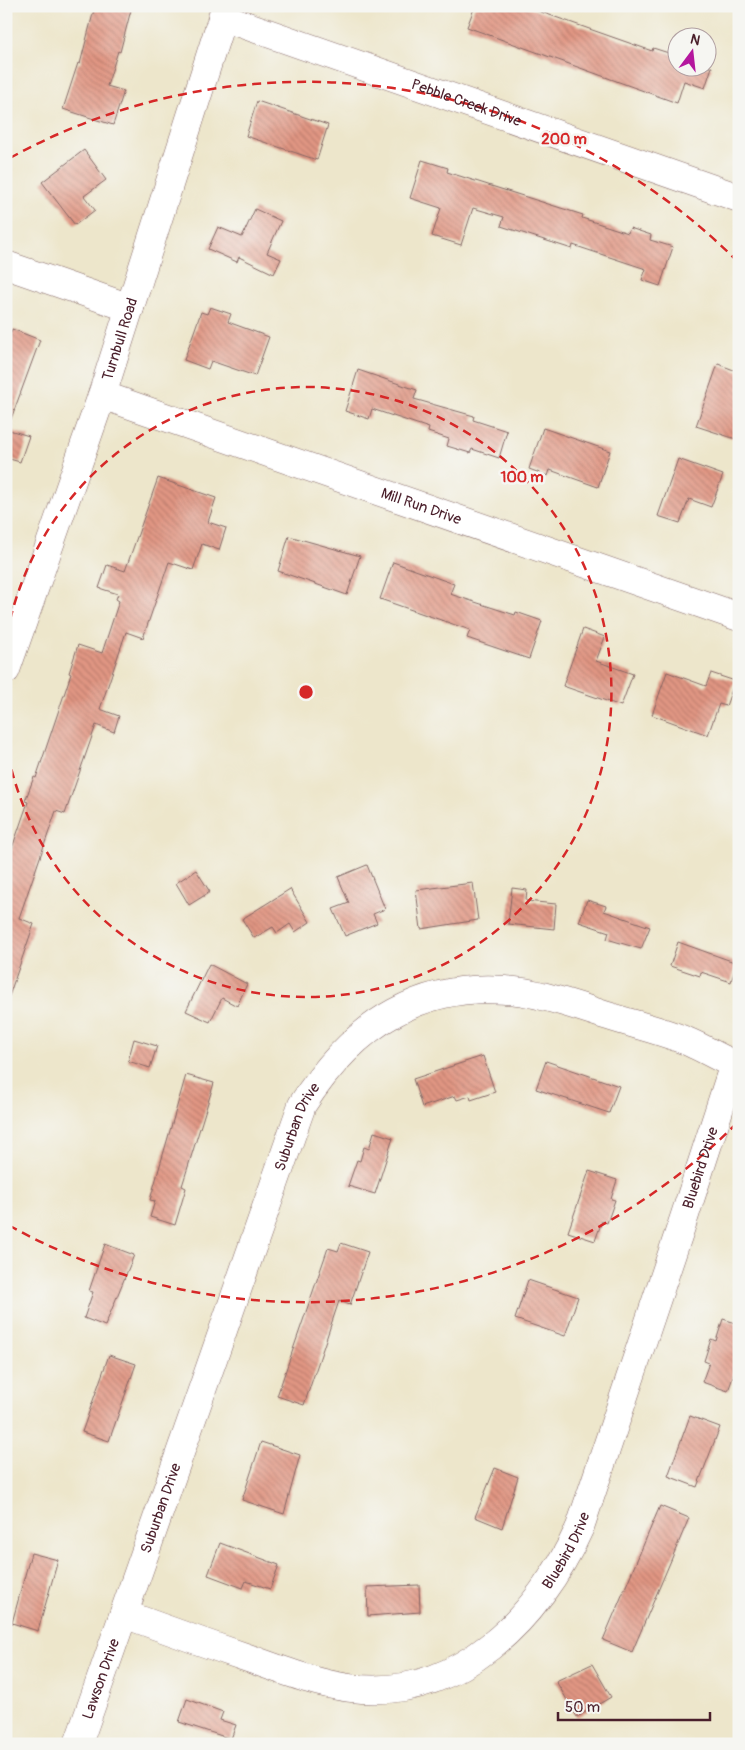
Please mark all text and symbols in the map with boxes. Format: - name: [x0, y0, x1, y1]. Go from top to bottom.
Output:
- north arrow: [668, 28, 718, 78]
- text: N: [688, 30, 702, 49]
- street label: Pebble Creek Drive: [409, 75, 525, 131]
- text: 200 m: [541, 130, 587, 149]
- street label: Turnbull Road: [98, 295, 142, 383]
- text: 100 m: [501, 468, 543, 487]
- street label: Mill Run Drive: [378, 483, 465, 529]
- centre of rings: [297, 683, 315, 701]
- street label: Suburban Drive: [270, 1078, 324, 1174]
- street label: Bluebird Drive: [678, 1124, 723, 1211]
- street label: Suburban Drive: [136, 1460, 185, 1556]
- street label: Bluebird Drive: [538, 1509, 594, 1593]
- street label: Lawson Drive: [78, 1636, 124, 1722]
- scale bar: [558, 1690, 710, 1722]
- text: 50 m: [565, 1698, 600, 1717]

